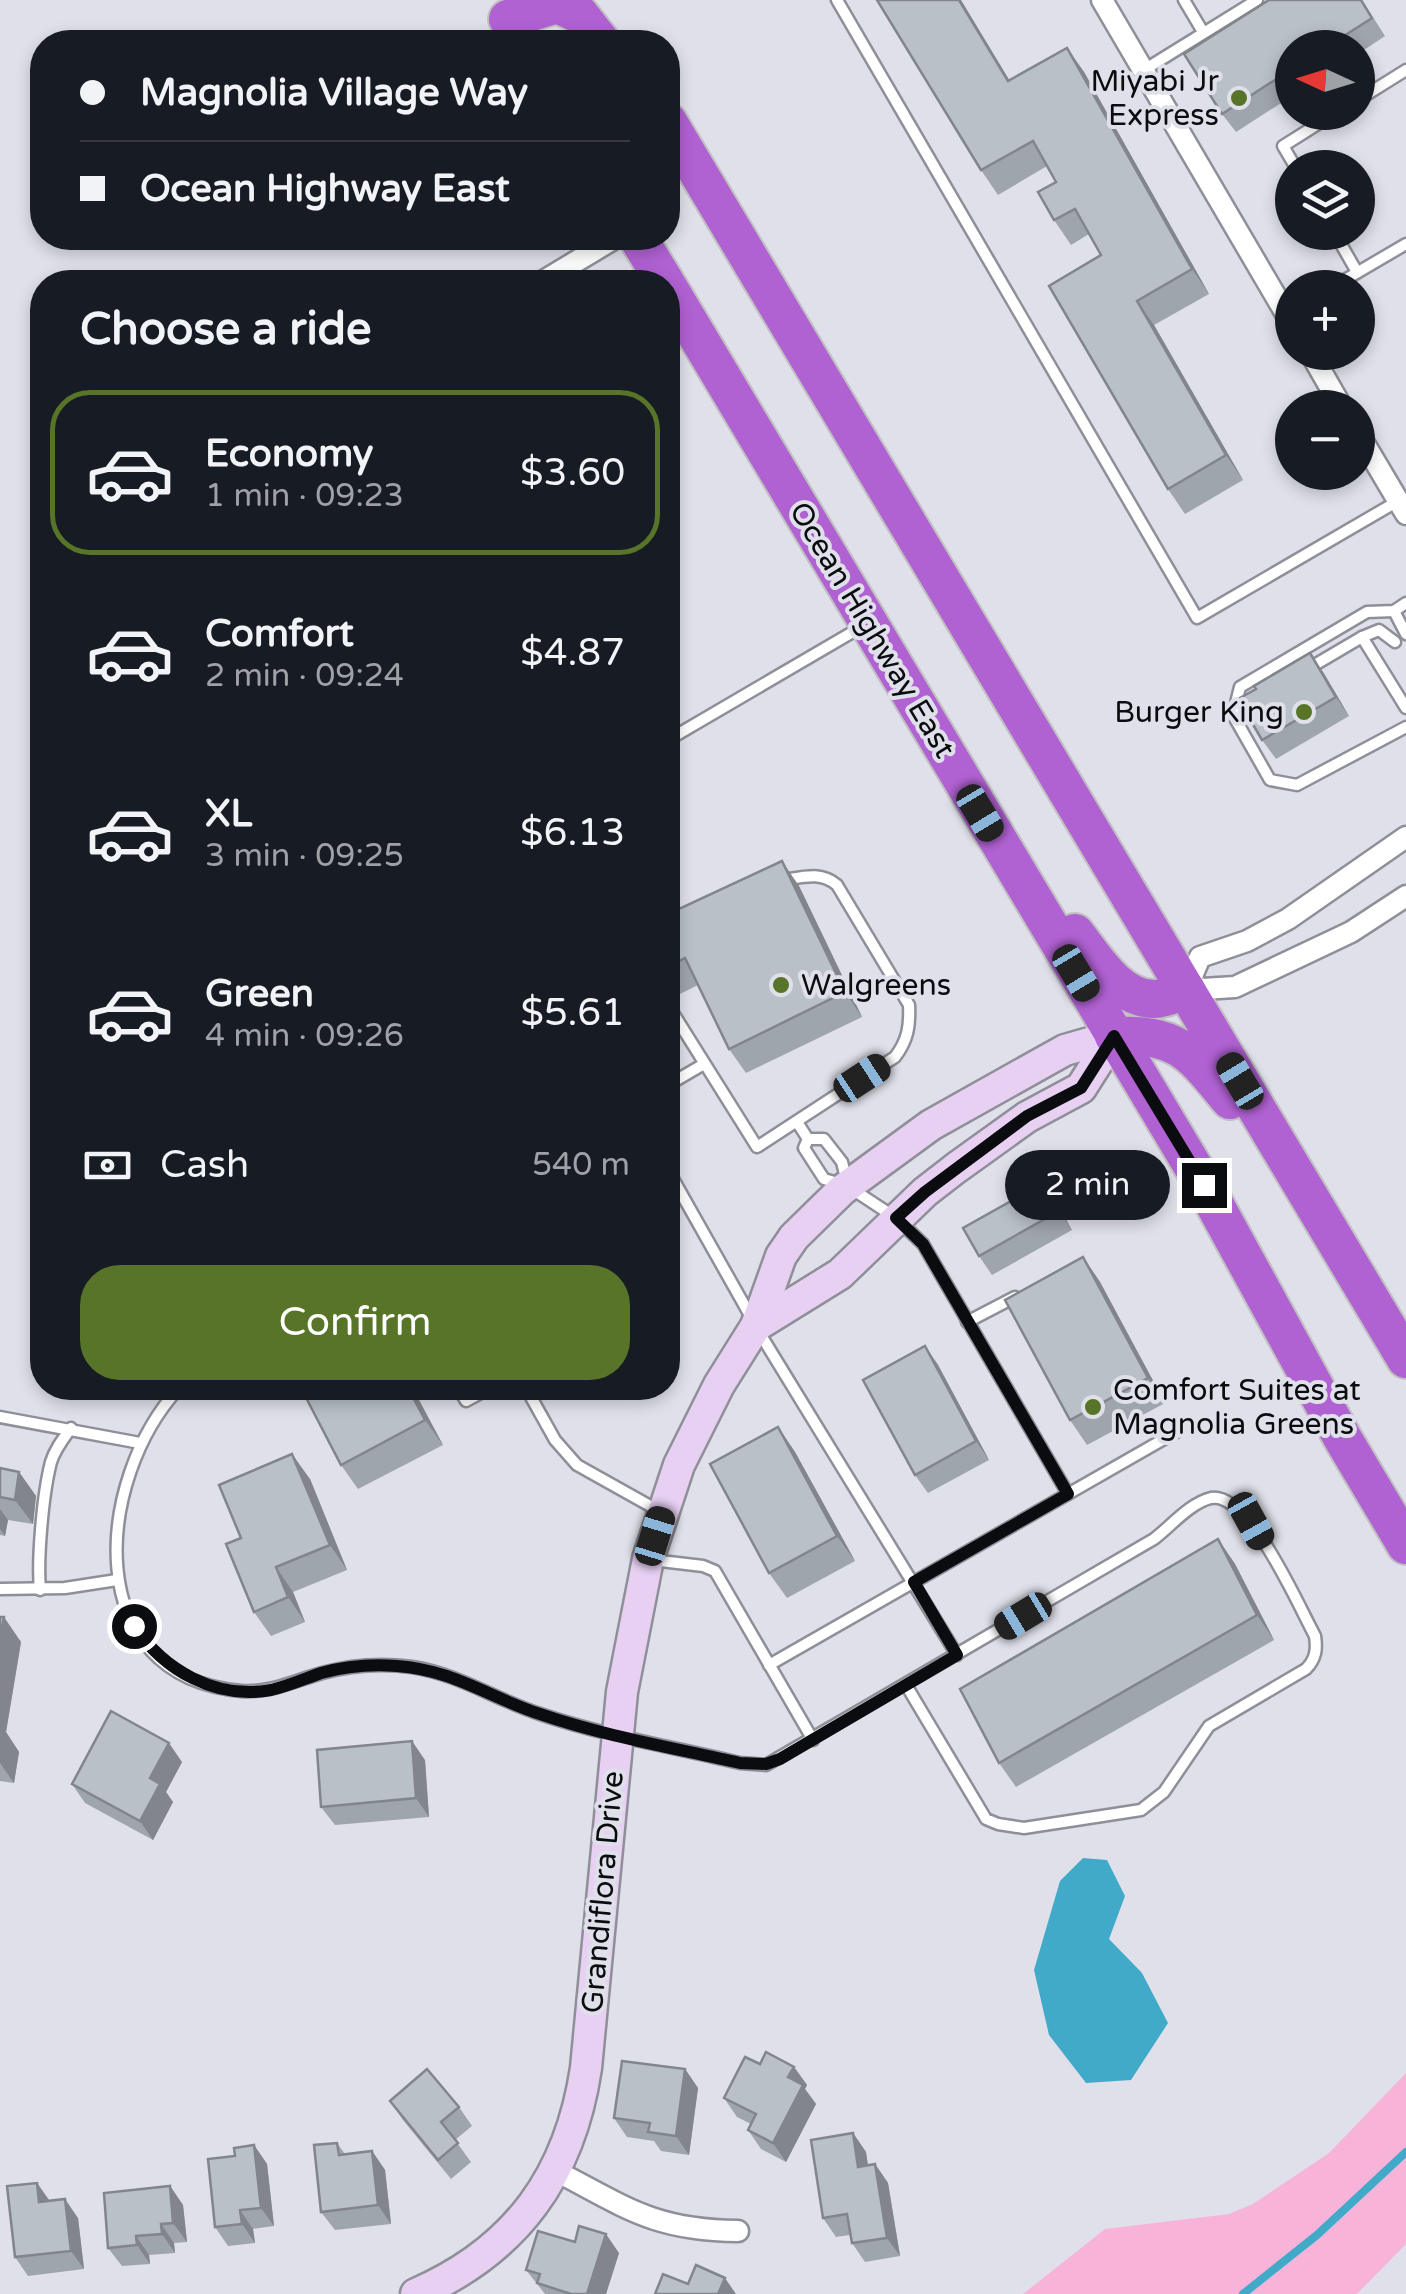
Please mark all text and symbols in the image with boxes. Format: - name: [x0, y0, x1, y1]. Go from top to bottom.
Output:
- north arrow: [1275, 30, 1375, 130]
- map controls: [1275, 30, 1375, 490]
- place label: Miyabi Jr Express: [1090, 63, 1219, 134]
- text: Magnolia Village Way: [140, 70, 528, 116]
- marker: Miyabi Jr Express: [1228, 87, 1250, 109]
- button: layers: [1275, 150, 1375, 250]
- text: Ocean Highway East: [140, 166, 510, 212]
- button: +: [1275, 270, 1375, 370]
- text: Choose a ride: [80, 303, 371, 357]
- button: −: [1275, 390, 1375, 490]
- icon: car: [85, 428, 175, 518]
- text: Economy: [205, 431, 373, 477]
- text: $3.60: [520, 450, 625, 496]
- text: 1 min · 09:23: [205, 477, 404, 515]
- street label: Ocean Highway East: [781, 495, 963, 765]
- icon: car: [85, 608, 175, 698]
- text: Comfort: [205, 611, 354, 657]
- text: $4.87: [520, 630, 625, 676]
- text: 2 min · 09:24: [205, 657, 404, 695]
- place label: Burger King: [1114, 694, 1284, 731]
- marker: Burger King: [1293, 701, 1315, 723]
- car: [952, 780, 1008, 846]
- icon: car: [85, 788, 175, 878]
- text: XL: [205, 791, 252, 837]
- text: $6.13: [520, 810, 625, 856]
- text: 3 min · 09:25: [205, 837, 404, 875]
- car: [1048, 940, 1104, 1006]
- place label: Walgreens: [801, 967, 951, 1004]
- icon: car: [85, 968, 175, 1058]
- text: Green: [205, 971, 314, 1017]
- marker: Walgreens: [770, 974, 792, 996]
- text: $5.61: [520, 990, 625, 1036]
- text: 4 min · 09:26: [205, 1017, 404, 1055]
- car: [1212, 1048, 1268, 1114]
- car: [829, 1049, 895, 1107]
- icon: cash: [80, 1138, 135, 1193]
- text: Cash: [160, 1142, 249, 1188]
- text: 540 m: [532, 1146, 630, 1184]
- callout: 2 min: [1004, 1150, 1169, 1220]
- route end: [1182, 1163, 1227, 1208]
- text: 2 min: [1045, 1166, 1130, 1204]
- button: Confirm: [80, 1265, 630, 1380]
- place label: Comfort Suites at Magnolia Greens: [1113, 1372, 1361, 1443]
- marker: Comfort Suites at Magnolia Greens: [1082, 1396, 1104, 1418]
- car: [1223, 1487, 1279, 1555]
- car: [632, 1503, 678, 1569]
- car: [990, 1588, 1056, 1644]
- route start: [112, 1604, 157, 1649]
- street label: Grandiflora Drive: [574, 1769, 632, 2015]

